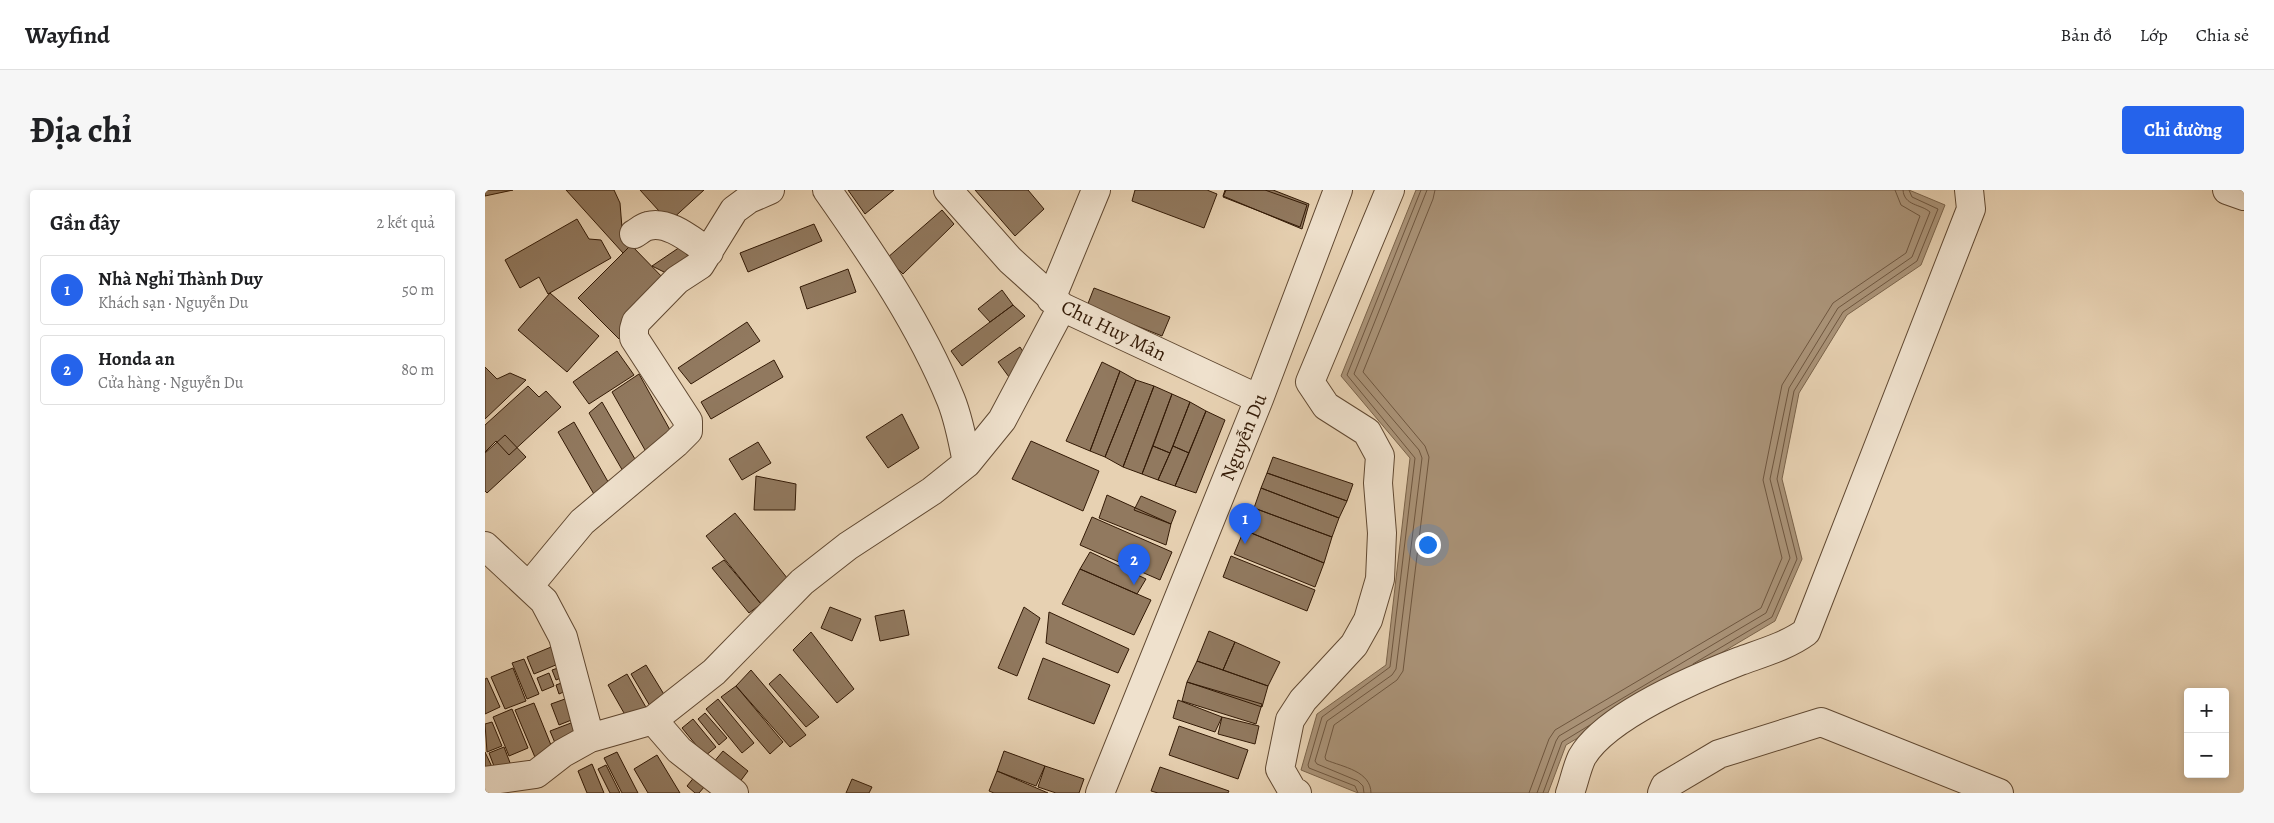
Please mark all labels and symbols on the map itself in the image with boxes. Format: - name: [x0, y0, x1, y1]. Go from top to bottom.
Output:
- street label: Chu Huy Mân: [1057, 293, 1171, 368]
- street label: Nguyễn Du: [1214, 389, 1273, 485]
- pin: 1: [1229, 503, 1261, 544]
- your location: [1415, 532, 1441, 558]
- pin: 2: [1118, 544, 1150, 585]

